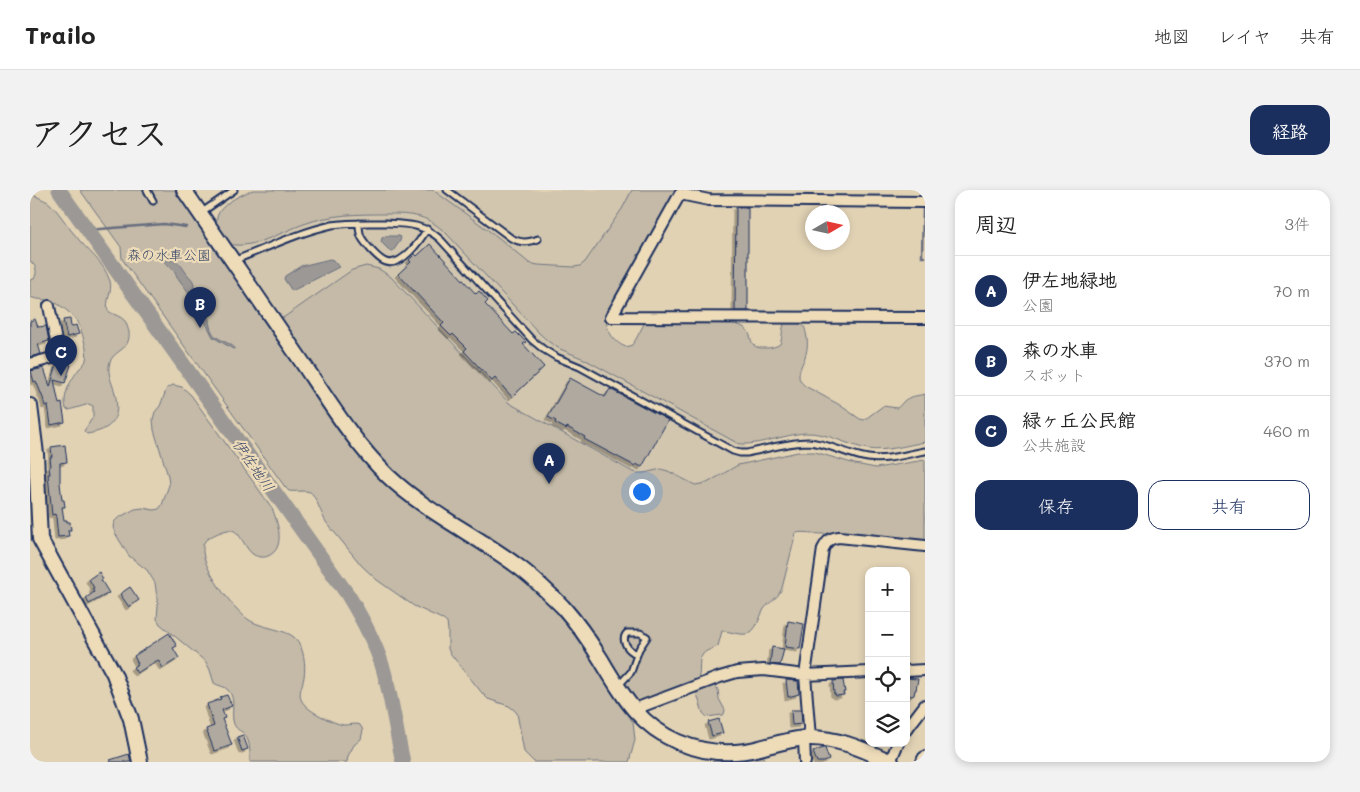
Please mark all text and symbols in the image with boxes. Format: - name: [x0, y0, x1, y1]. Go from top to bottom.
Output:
- text: Trailo: [25, 19, 96, 50]
- text: 地図: [1154, 24, 1190, 48]
- text: レイヤ: [1218, 24, 1271, 48]
- text: 共有: [1299, 24, 1335, 48]
- button: 経路: [1250, 105, 1330, 155]
- text: アクセス: [30, 109, 168, 155]
- north arrow: [805, 205, 850, 250]
- text: 周辺: [975, 210, 1017, 237]
- text: 3件: [1285, 213, 1310, 234]
- park label: 森の水車公園: [127, 245, 211, 264]
- text: 伊左地緑地: [1022, 267, 1117, 292]
- text: A: [985, 280, 997, 301]
- text: 70 m: [1273, 280, 1310, 301]
- pin: B: [184, 287, 216, 328]
- text: 公園: [1022, 294, 1054, 315]
- pin: C: [45, 335, 77, 376]
- text: 森の水車: [1022, 337, 1098, 362]
- text: B: [986, 350, 996, 371]
- text: 370 m: [1264, 350, 1310, 371]
- text: スポット: [1022, 364, 1086, 385]
- text: 緑ヶ丘公民館: [1022, 407, 1136, 432]
- text: C: [985, 420, 997, 441]
- text: 460 m: [1263, 420, 1310, 441]
- text: 公共施設: [1022, 434, 1086, 455]
- water label: 伊佐地川: [229, 435, 279, 495]
- pin: A: [533, 443, 565, 484]
- your location: [629, 479, 655, 505]
- button: 保存: [975, 480, 1138, 530]
- button: 共有: [1148, 480, 1310, 530]
- map controls: [865, 567, 910, 747]
- button: +: [865, 567, 910, 612]
- button: −: [865, 612, 910, 657]
- button: locate: [865, 657, 910, 702]
- button: layers: [865, 702, 910, 747]

